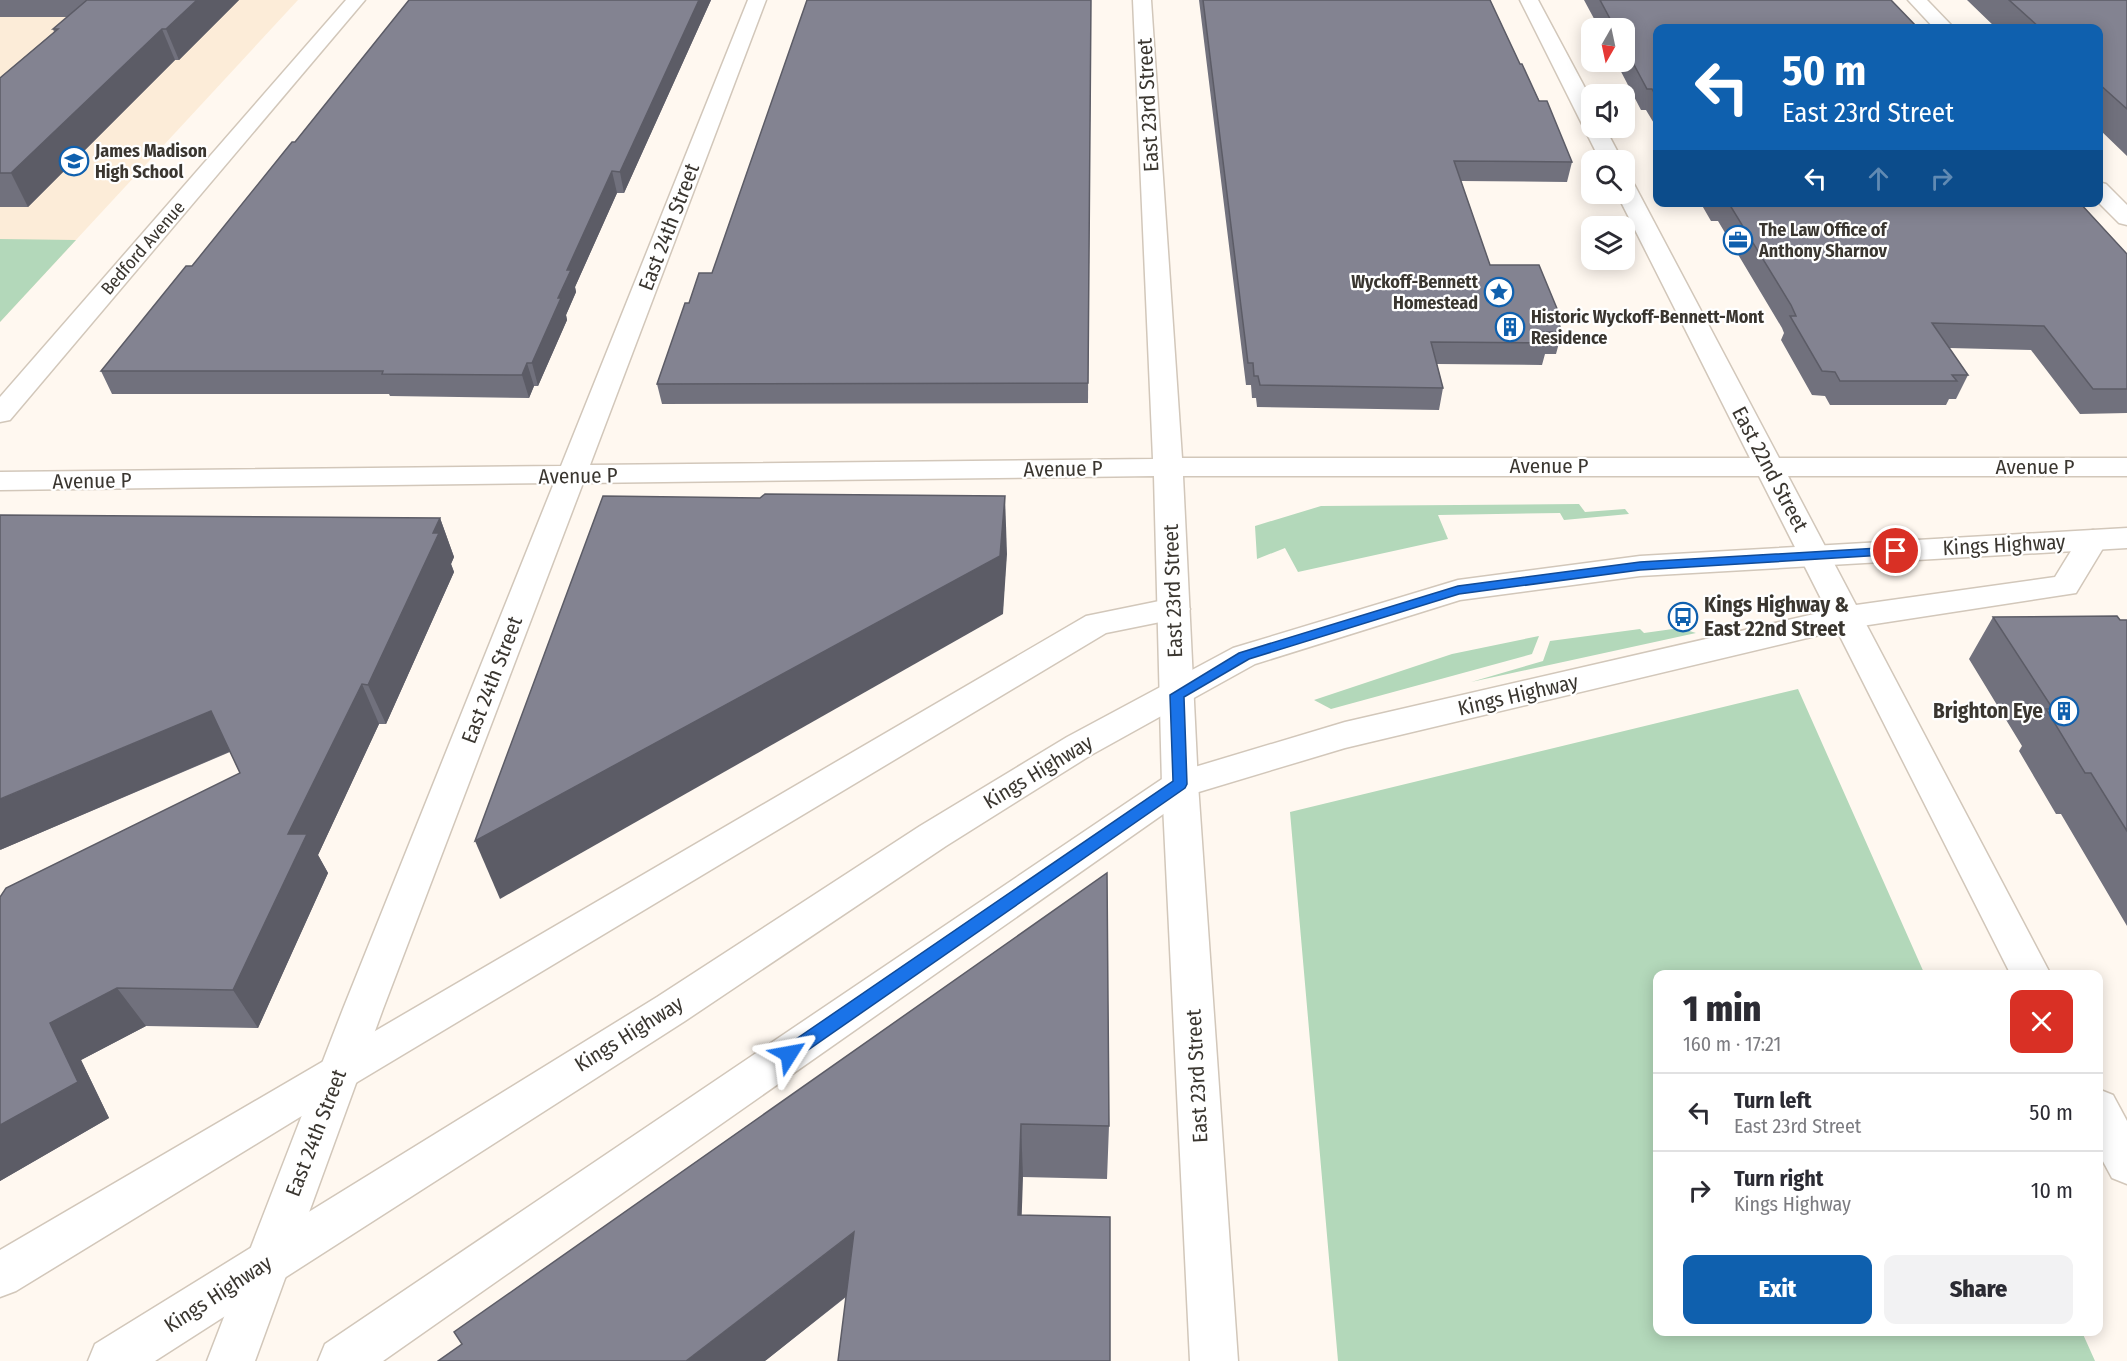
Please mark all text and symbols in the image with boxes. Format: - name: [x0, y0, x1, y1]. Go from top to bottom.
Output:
- north arrow: [1581, 18, 1635, 72]
- map controls: [1581, 18, 1635, 270]
- street label: East 23rd Street: [1132, 37, 1164, 172]
- text: 50 m: [1782, 46, 1866, 96]
- icon: left: [1683, 48, 1761, 126]
- button: sound: [1581, 84, 1635, 138]
- text: East 23rd Street: [1782, 97, 1954, 129]
- place label: James Madison High School: [94, 140, 207, 183]
- school or university icon: James Madison High School: [58, 145, 90, 177]
- button: search: [1581, 150, 1635, 204]
- street label: East 24th Street: [633, 160, 705, 294]
- icon: left: [1799, 162, 1832, 195]
- icon: ahead: [1862, 162, 1895, 195]
- icon: right: [1925, 162, 1958, 195]
- street label: Bedford Avenue: [96, 197, 190, 299]
- button: layers: [1581, 216, 1635, 270]
- place label: The Law Office of Anthony Sharnov: [1758, 219, 1888, 262]
- office icon: The Law Office of Anthony Sharnov: [1722, 224, 1754, 256]
- place label: Wyckoff-Bennett Homestead: [1351, 271, 1479, 314]
- place icon: Wyckoff-Bennett Homestead: [1483, 276, 1515, 308]
- place label: Historic Wyckoff-Bennett-Mont Residence: [1531, 306, 1765, 349]
- building icon: Historic Wyckoff-Bennett-Mont Residence: [1494, 311, 1526, 343]
- street label: East 22nd Street: [1726, 402, 1814, 536]
- street label: Avenue P: [1509, 453, 1589, 479]
- street label: Avenue P: [1995, 454, 2075, 480]
- street label: Avenue P: [1023, 455, 1103, 483]
- street label: Avenue P: [538, 462, 618, 490]
- street label: Avenue P: [52, 467, 132, 495]
- street label: East 23rd Street: [1158, 524, 1188, 658]
- pin: [1870, 525, 1921, 576]
- street label: Kings Highway: [1942, 529, 2067, 561]
- icon: arrive: [1879, 534, 1912, 567]
- place label: Kings Highway & East 22nd Street: [1704, 592, 1850, 642]
- bus stop icon: Kings Highway & East 22nd Street: [1667, 601, 1699, 633]
- street label: East 24th Street: [456, 613, 528, 747]
- street label: Kings Highway: [1455, 668, 1581, 721]
- building icon: Brighton Eye: [2048, 695, 2080, 727]
- place label: Brighton Eye: [1933, 698, 2043, 724]
- street label: Kings Highway: [979, 729, 1098, 815]
- text: 1 min: [1683, 987, 1761, 1031]
- street label: Kings Highway: [570, 990, 689, 1078]
- button: close: [2010, 990, 2073, 1053]
- street label: East 23rd Street: [1181, 1008, 1213, 1143]
- position arrow: [757, 1022, 821, 1086]
- text: 160 m · 17:21: [1683, 1032, 1781, 1056]
- street label: East 24th Street: [280, 1066, 352, 1200]
- text: Turn left: [1734, 1087, 1812, 1114]
- icon: left: [1683, 1096, 1716, 1129]
- text: 50 m: [2029, 1099, 2073, 1126]
- text: East 23rd Street: [1734, 1114, 1861, 1138]
- text: Turn right: [1734, 1165, 1823, 1192]
- icon: right: [1683, 1174, 1716, 1207]
- text: 10 m: [2031, 1177, 2073, 1204]
- text: Kings Highway: [1734, 1192, 1851, 1216]
- street label: Kings Highway: [159, 1249, 277, 1338]
- button: Exit: [1683, 1255, 1872, 1324]
- button: Share: [1884, 1255, 2073, 1324]

